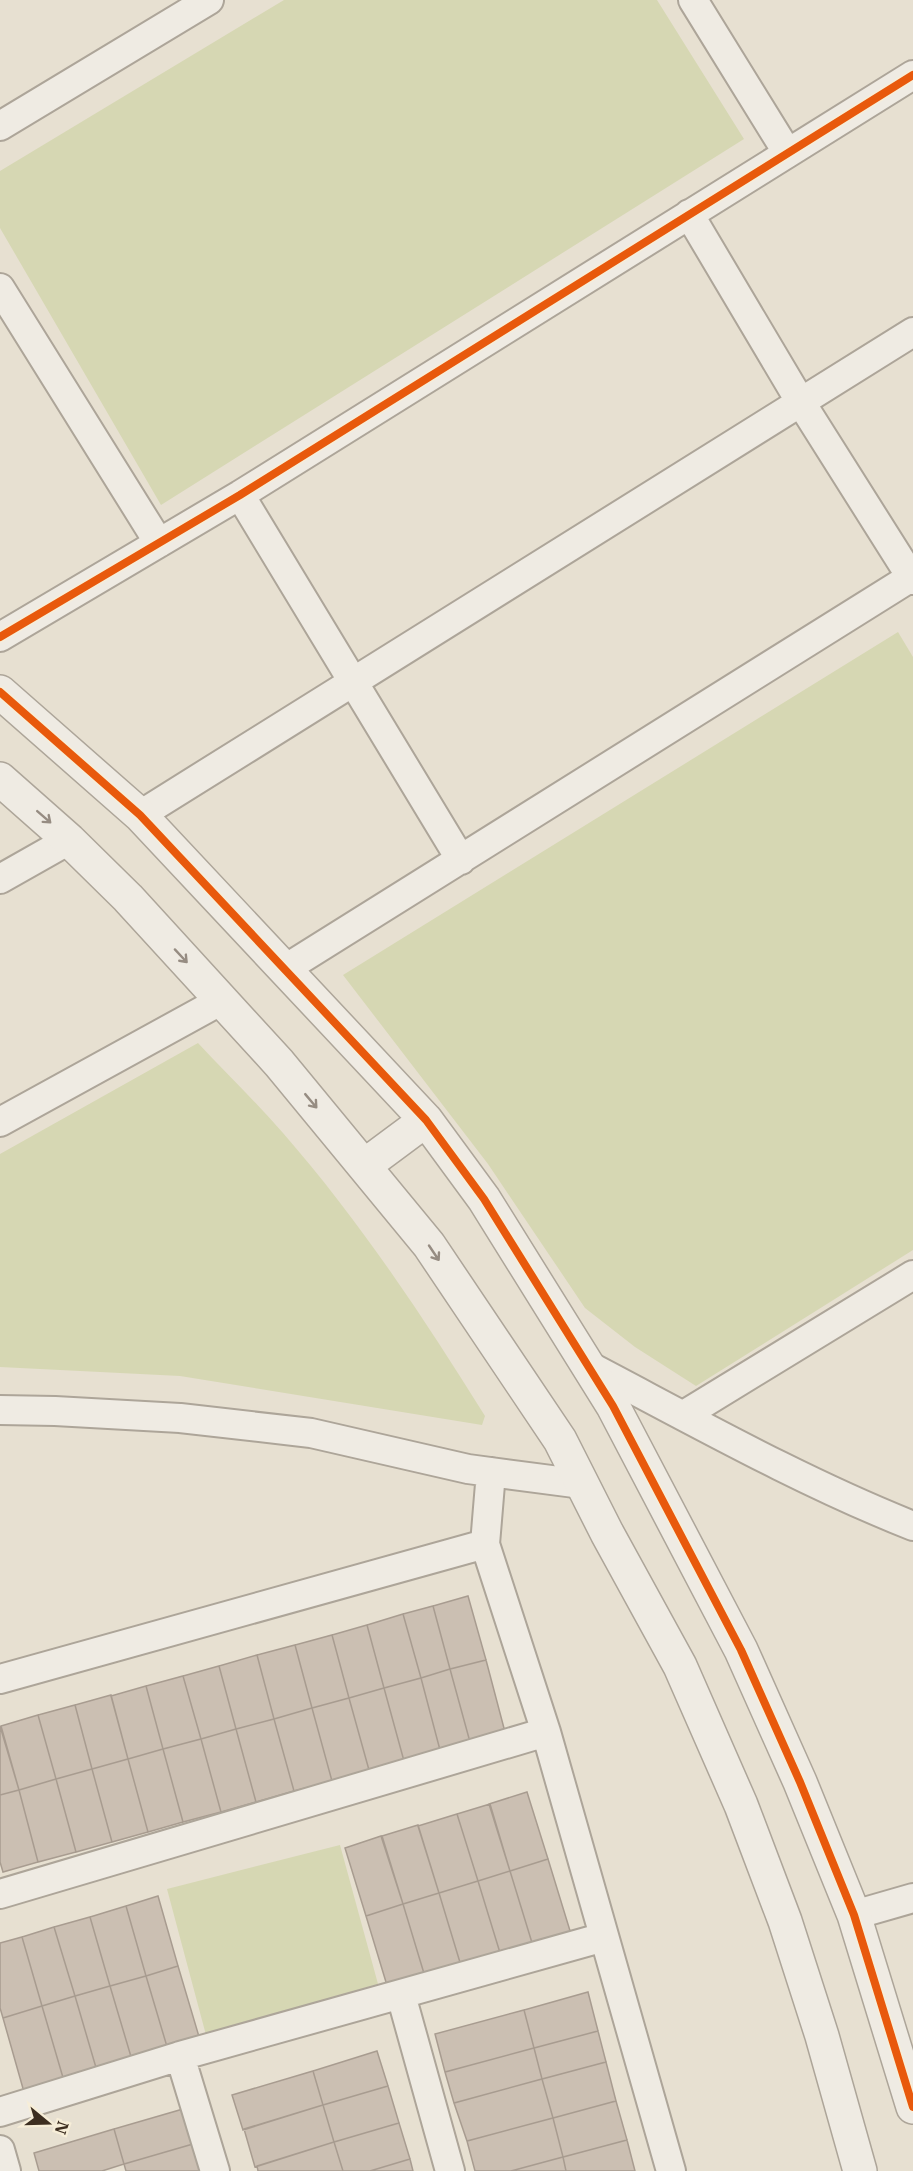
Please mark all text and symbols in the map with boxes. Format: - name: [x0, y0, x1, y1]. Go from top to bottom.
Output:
- one-way arrow: [36, 810, 51, 824]
- one-way arrow: [174, 948, 188, 963]
- one-way arrow: [304, 1093, 317, 1109]
- one-way arrow: [428, 1244, 440, 1260]
- north arrow: [18, 2093, 78, 2153]
- text: N: [51, 2119, 74, 2137]

